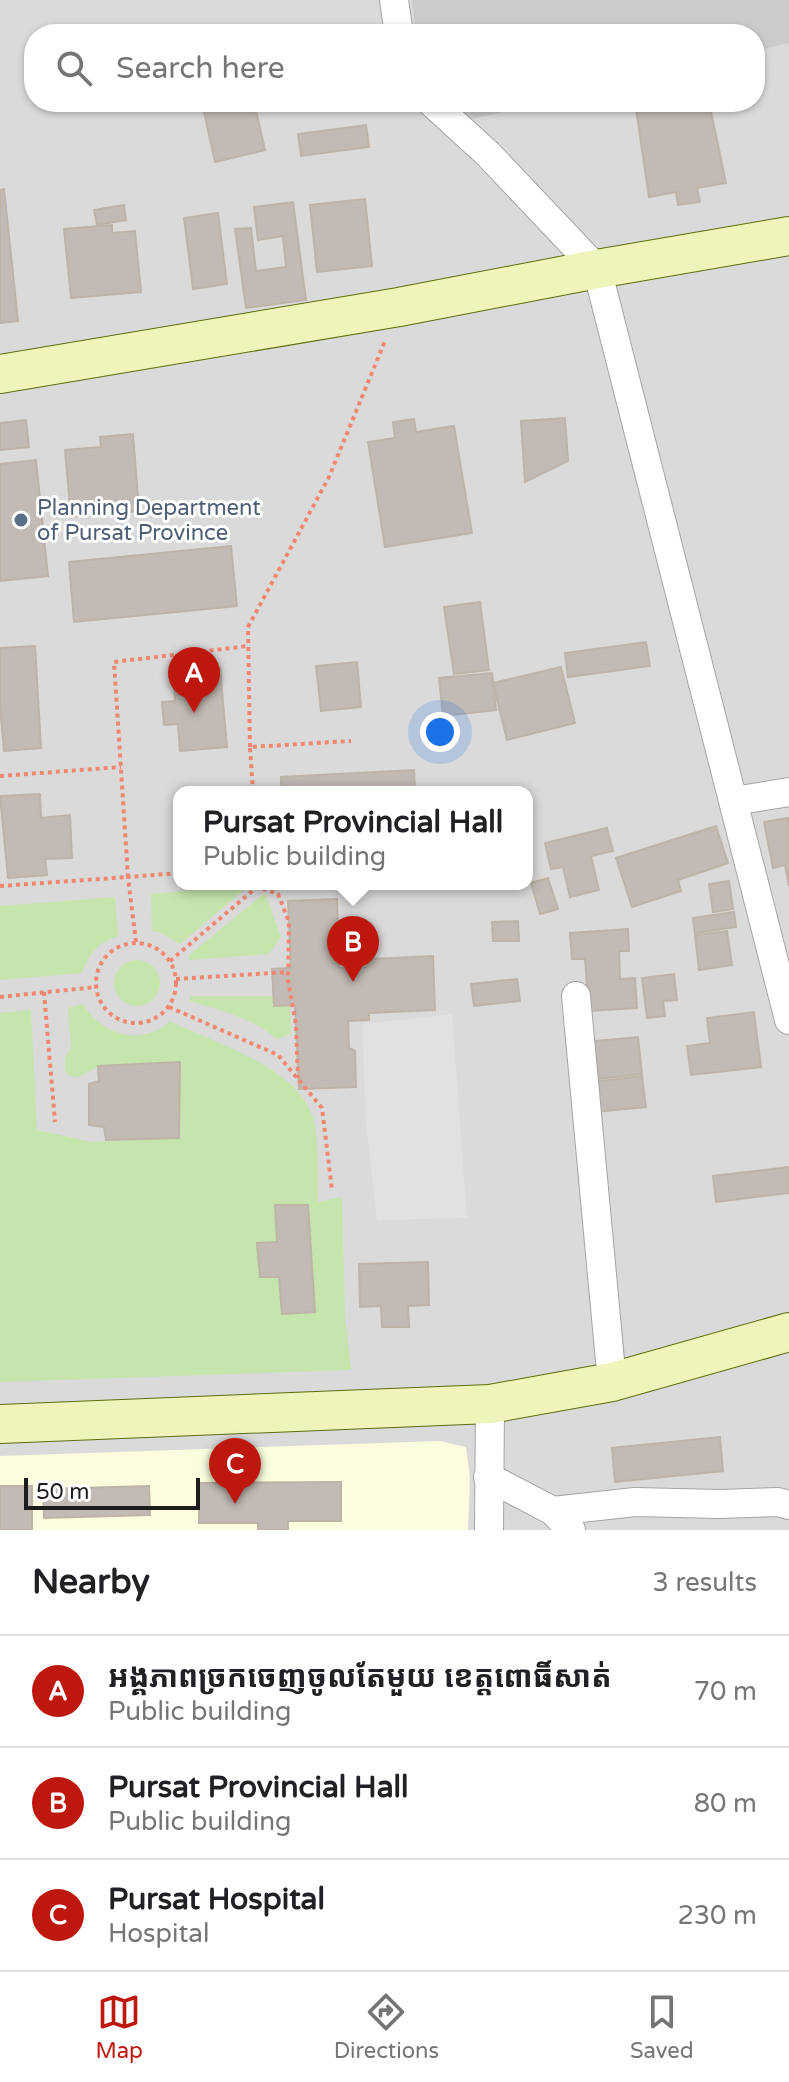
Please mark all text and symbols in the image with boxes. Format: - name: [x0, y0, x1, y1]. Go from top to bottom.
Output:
- search box: [24, 24, 765, 112]
- icon: search: [52, 46, 96, 90]
- text: Search here: [116, 50, 285, 87]
- place label: Planning Department of Pursat Province: [37, 495, 261, 546]
- marker: Planning Department of Pursat Province: [12, 511, 30, 529]
- pin: A: [168, 647, 220, 713]
- your location: [420, 712, 460, 752]
- popup: [173, 786, 533, 890]
- text: Pursat Provincial Hall: [203, 804, 503, 841]
- text: Public building: [203, 841, 386, 872]
- pin: B: [327, 916, 379, 982]
- pin: C: [209, 1438, 261, 1504]
- scale bar: [24, 1474, 200, 1510]
- text: 50 m: [36, 1479, 90, 1505]
- text: Nearby: [32, 1562, 150, 1603]
- text: 3 results: [652, 1567, 757, 1598]
- text: អង្គភាពច្រកចេញចូលតែមួយ ខេត្តពោធិ៍សាត់: [108, 1659, 612, 1696]
- text: A: [48, 1676, 68, 1707]
- text: 70 m: [694, 1676, 757, 1707]
- text: Public building: [108, 1696, 291, 1727]
- text: Pursat Provincial Hall: [108, 1769, 409, 1806]
- text: B: [49, 1788, 67, 1819]
- text: 80 m: [694, 1788, 757, 1819]
- text: Public building: [108, 1806, 291, 1837]
- text: Pursat Hospital: [108, 1881, 325, 1918]
- text: C: [49, 1900, 67, 1931]
- text: 230 m: [677, 1900, 757, 1931]
- text: Hospital: [108, 1918, 209, 1949]
- tab: Map: [95, 1990, 143, 2064]
- tab: Directions: [334, 1990, 439, 2064]
- tab: Saved: [630, 1990, 694, 2064]

